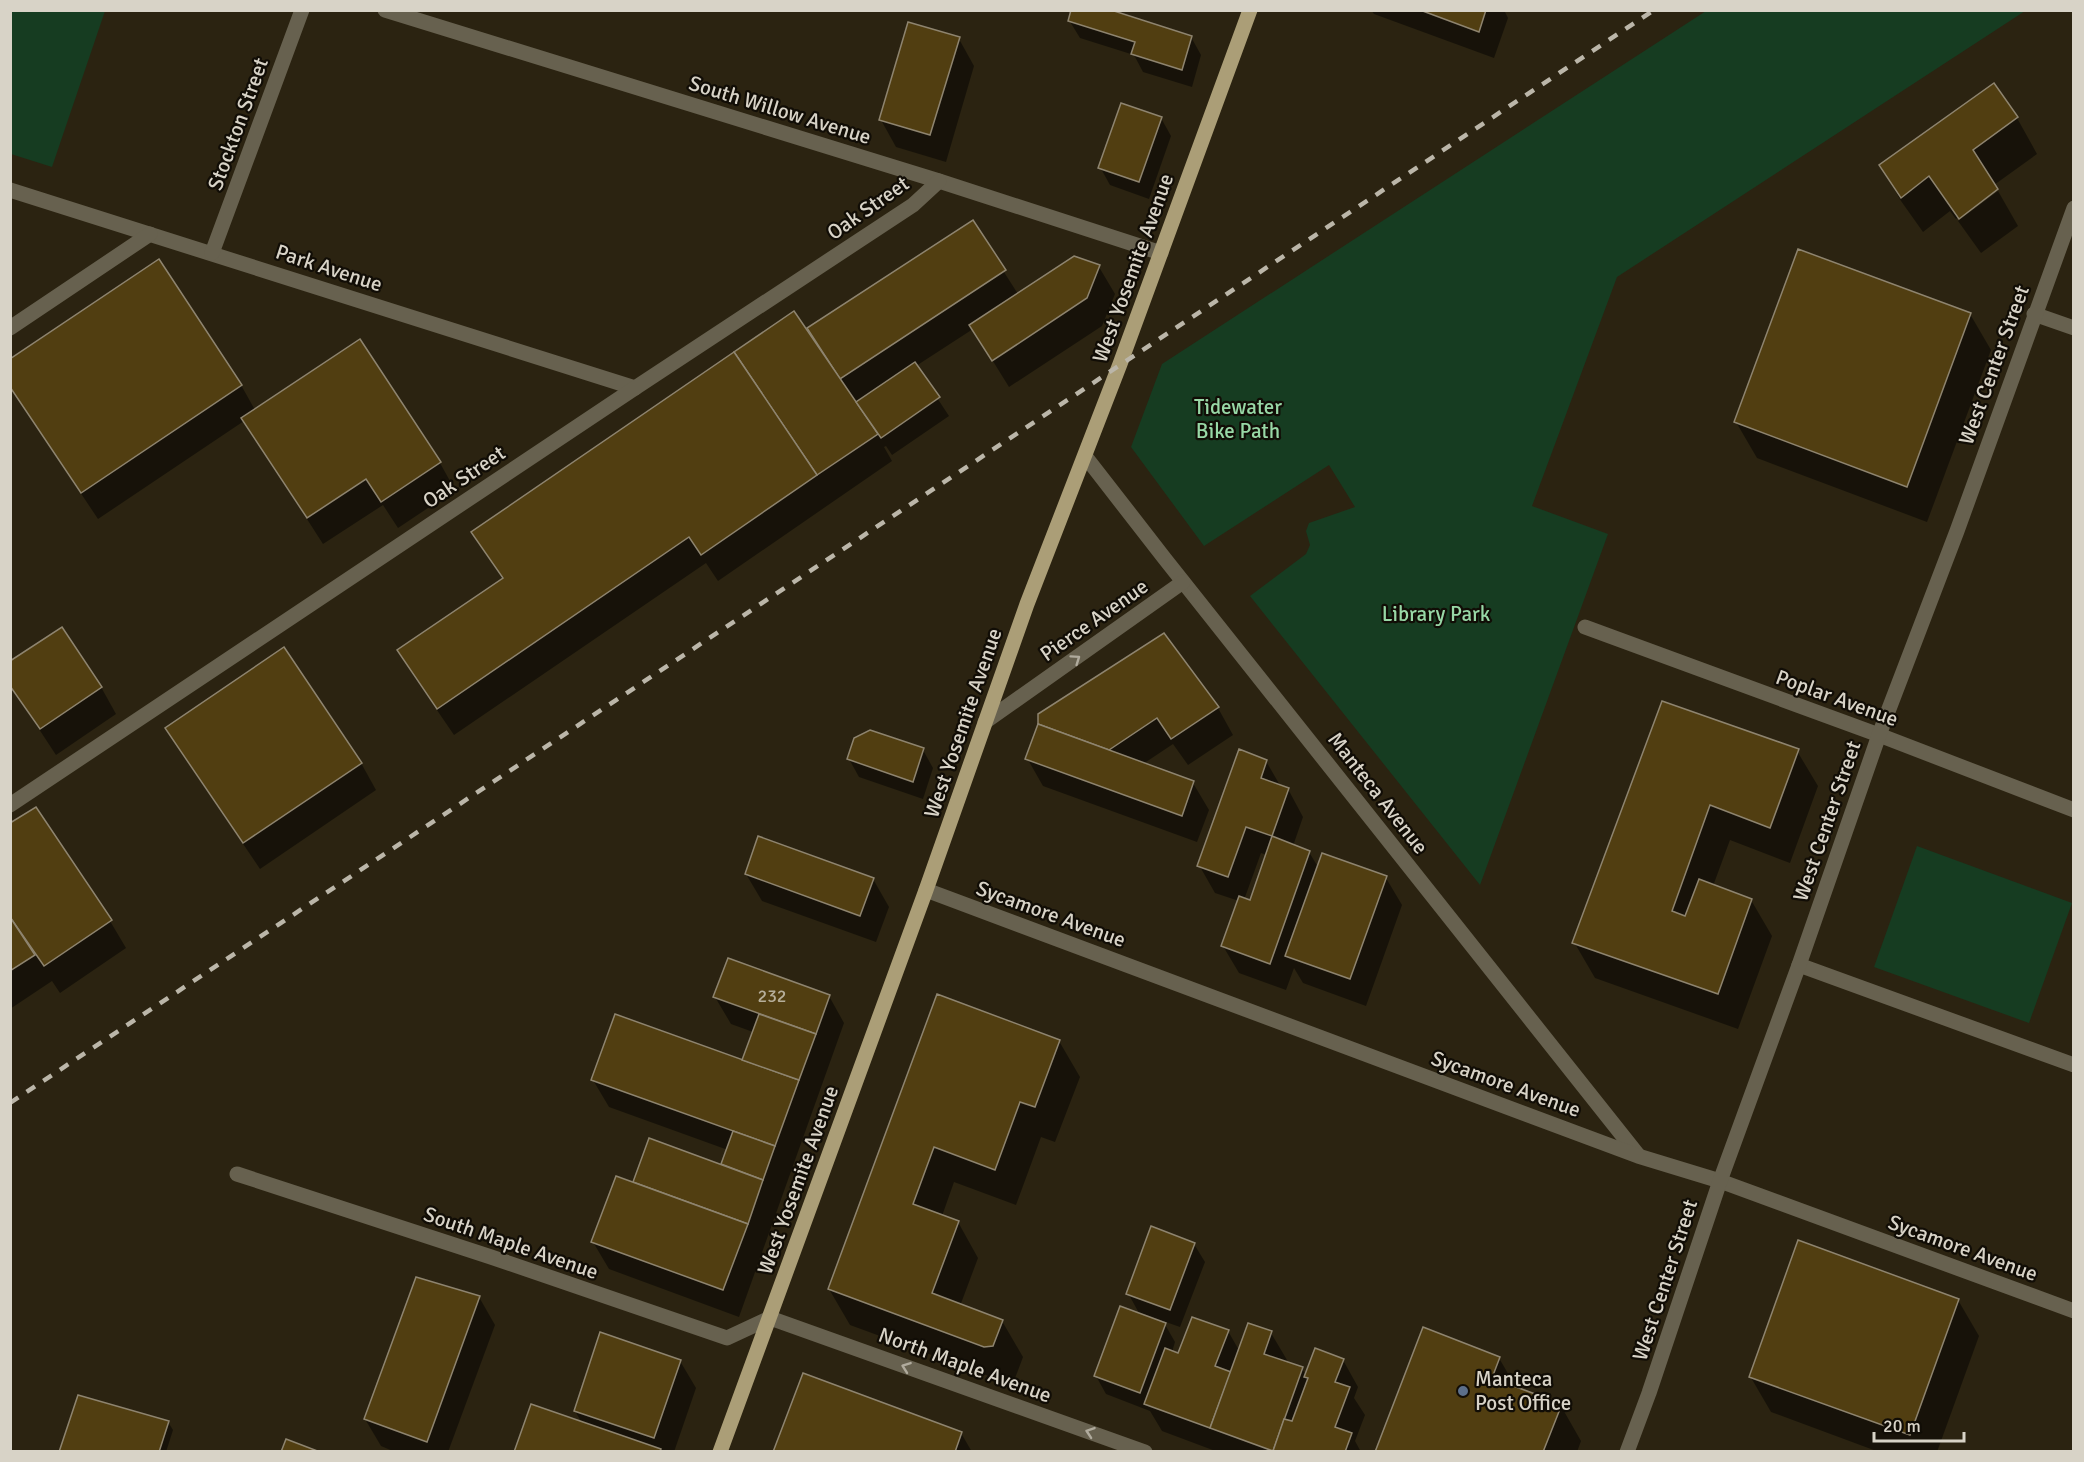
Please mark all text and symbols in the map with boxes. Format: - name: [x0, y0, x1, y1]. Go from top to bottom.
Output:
- street label: Stockton Street: [202, 54, 274, 194]
- street label: South Willow Avenue: [686, 70, 874, 150]
- street label: Oak Street: [822, 170, 914, 246]
- street label: West Yosemite Avenue: [1087, 170, 1179, 366]
- street label: Park Avenue: [272, 239, 386, 297]
- street label: West Center Street: [1953, 282, 2035, 448]
- park label: Tidewater Bike Path: [1194, 394, 1282, 444]
- street label: Oak Street: [418, 440, 510, 514]
- street label: Pierce Avenue: [1035, 573, 1153, 667]
- park label: Library Park: [1382, 601, 1491, 627]
- street label: West Yosemite Avenue: [918, 625, 1008, 821]
- one-way arrow: [1070, 655, 1081, 666]
- street label: Poplar Avenue: [1772, 664, 1902, 732]
- street label: Manteca Avenue: [1322, 727, 1434, 859]
- street label: West Center Street: [1787, 737, 1867, 905]
- street label: Sycamore Avenue: [973, 875, 1129, 953]
- house number: 232: [757, 985, 787, 1007]
- street label: Sycamore Avenue: [1428, 1045, 1584, 1123]
- street label: West Yosemite Avenue: [752, 1082, 844, 1278]
- street label: West Center Street: [1627, 1196, 1703, 1364]
- street label: South Maple Avenue: [420, 1201, 602, 1285]
- street label: Sycamore Avenue: [1885, 1209, 2041, 1287]
- street label: North Maple Avenue: [875, 1322, 1055, 1408]
- one-way arrow: [902, 1361, 912, 1374]
- place label: Manteca Post Office: [1475, 1366, 1571, 1416]
- marker: Manteca Post Office: [1456, 1384, 1470, 1398]
- scale bar: [1874, 1405, 1964, 1443]
- text: 20 m: [1883, 1415, 1921, 1437]
- one-way arrow: [1085, 1426, 1096, 1439]

